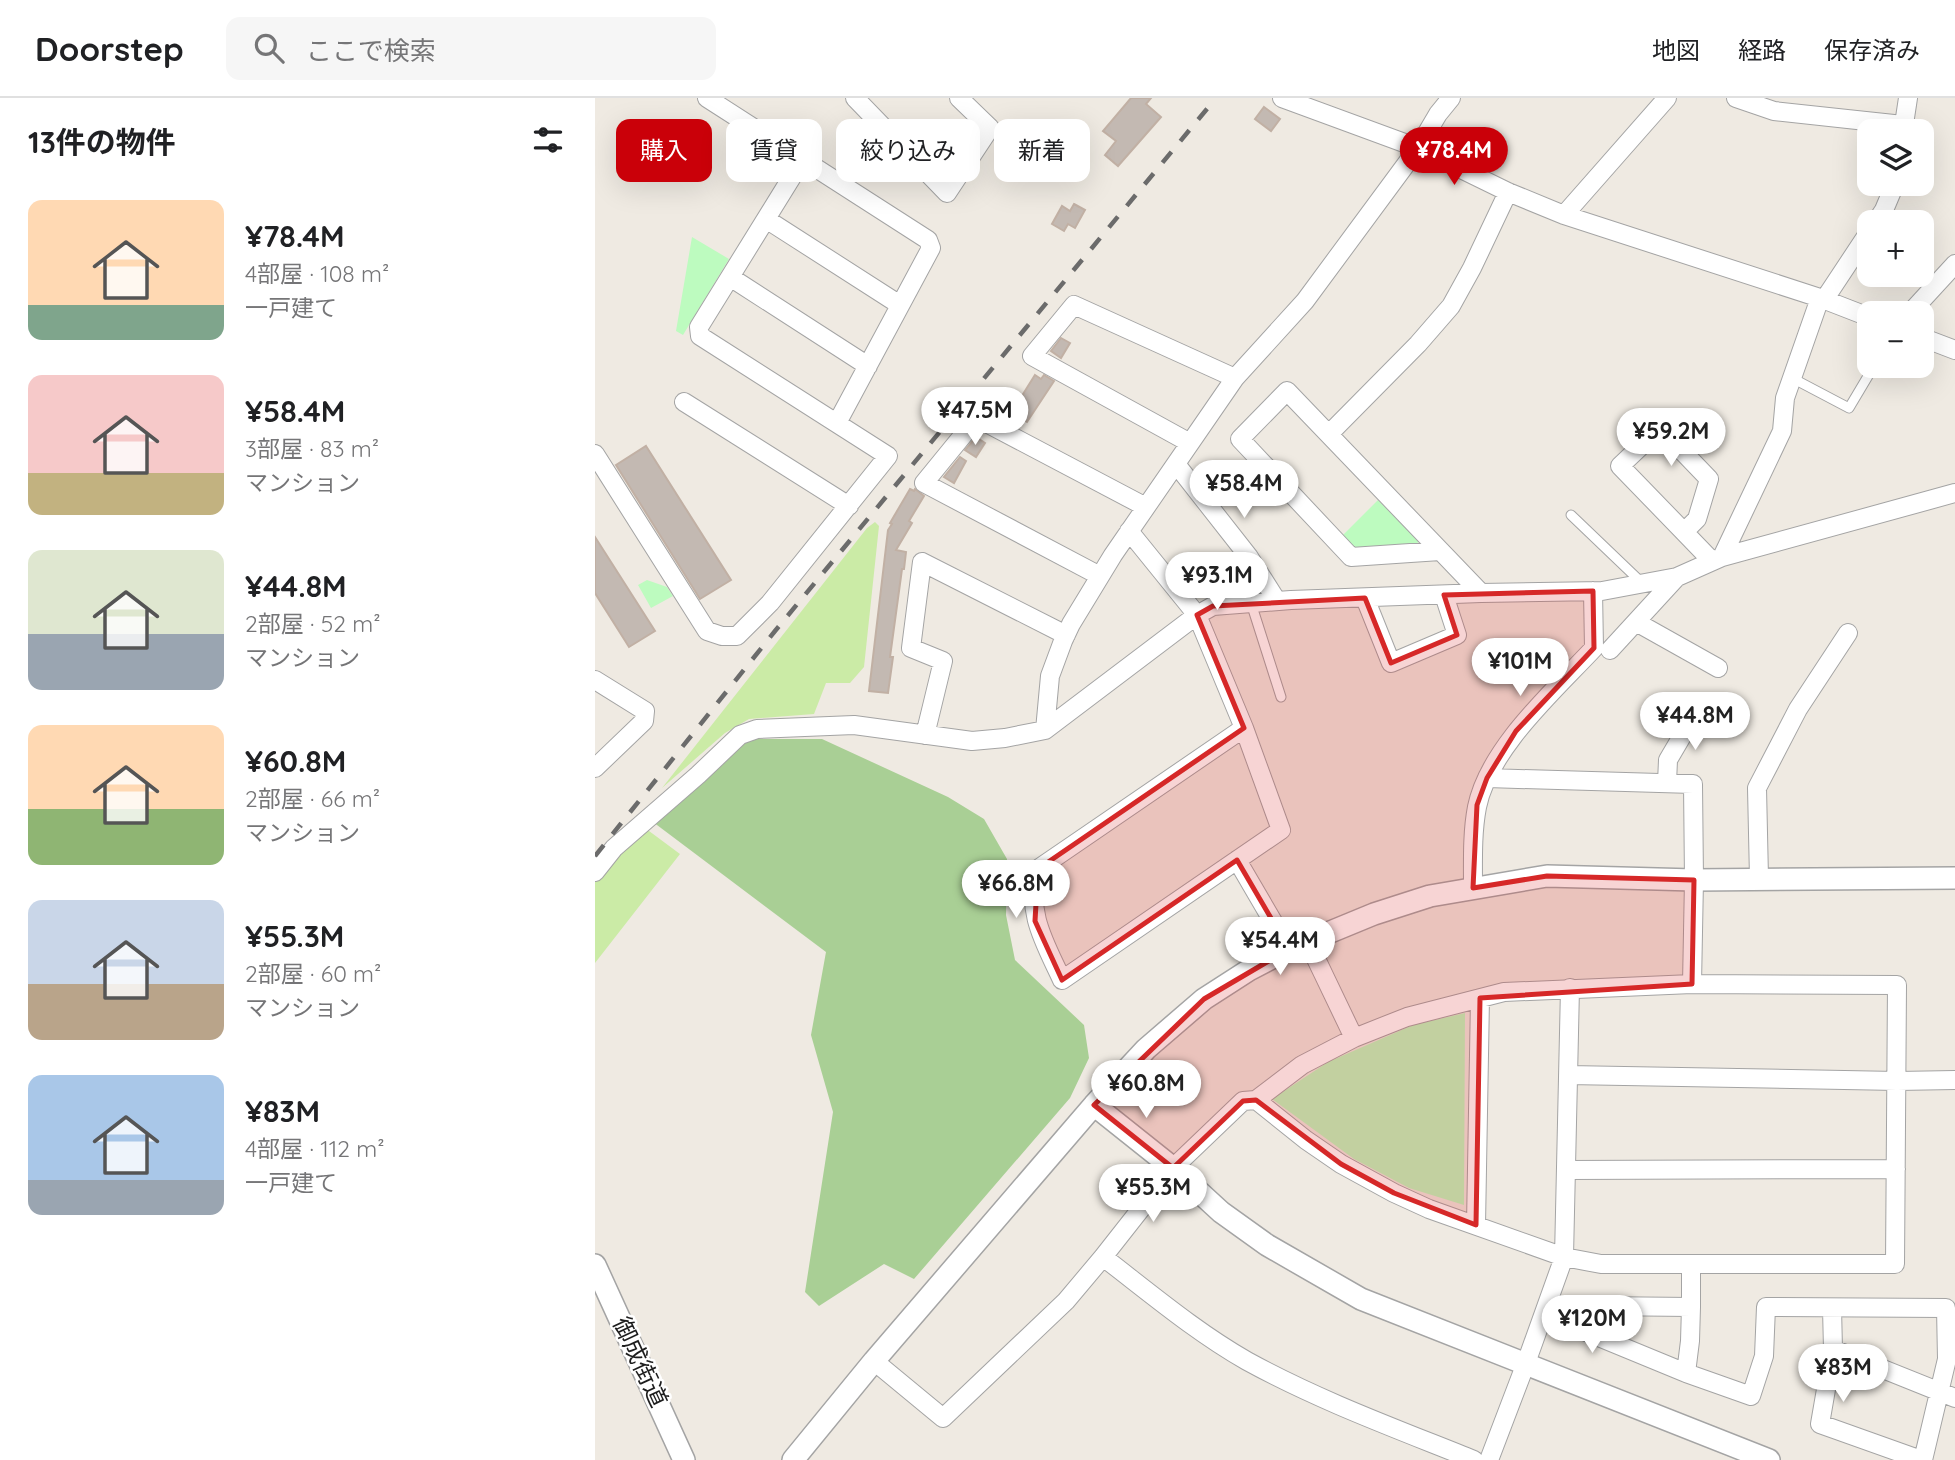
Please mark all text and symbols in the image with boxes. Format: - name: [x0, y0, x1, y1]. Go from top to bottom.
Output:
- search box: [226, 17, 716, 80]
- text: Doorstep: [35, 28, 184, 69]
- icon: search: [250, 29, 288, 67]
- text: ここで検索: [306, 34, 436, 67]
- text: 地図: [1652, 35, 1700, 65]
- text: 経路: [1738, 35, 1786, 65]
- text: 保存済み: [1824, 35, 1920, 65]
- chip: 購入: [616, 119, 712, 182]
- chip: 賃貸: [726, 119, 822, 182]
- chip: 絞り込み: [836, 119, 980, 182]
- chip: 新着: [994, 119, 1090, 182]
- map controls: [1857, 119, 1934, 378]
- button: layers: [1857, 119, 1934, 196]
- icon: filters: [529, 121, 567, 159]
- text: 13件の物件: [28, 123, 176, 161]
- pin: ¥78.4M: [1397, 127, 1511, 187]
- text: ¥78.4M: [1416, 135, 1492, 164]
- button: +: [1857, 210, 1934, 287]
- text: ¥78.4M: [245, 217, 345, 255]
- icon: home: [84, 228, 168, 312]
- text: 4部屋 · 108 m²: [245, 259, 389, 288]
- text: 一戸建て: [245, 293, 337, 322]
- button: −: [1857, 301, 1934, 378]
- pin: ¥47.5M: [918, 388, 1032, 447]
- text: ¥58.4M: [245, 392, 345, 430]
- text: ¥47.5M: [937, 395, 1013, 424]
- icon: home: [84, 403, 168, 487]
- pin: ¥59.2M: [1614, 408, 1728, 468]
- text: ¥59.2M: [1633, 416, 1709, 445]
- text: 3部屋 · 83 m²: [245, 434, 379, 463]
- pin: ¥58.4M: [1187, 460, 1301, 520]
- text: マンション: [245, 468, 360, 497]
- text: ¥58.4M: [1206, 468, 1282, 497]
- pin: ¥93.1M: [1160, 552, 1274, 612]
- text: ¥93.1M: [1181, 560, 1253, 589]
- text: ¥44.8M: [245, 567, 347, 605]
- icon: home: [84, 578, 168, 662]
- text: 2部屋 · 52 m²: [245, 609, 381, 638]
- pin: ¥101M: [1471, 638, 1569, 698]
- text: マンション: [245, 643, 360, 672]
- text: ¥101M: [1488, 646, 1552, 675]
- pin: ¥44.8M: [1638, 692, 1752, 752]
- text: ¥44.8M: [1656, 700, 1734, 729]
- text: ¥60.8M: [245, 742, 346, 780]
- icon: home: [84, 753, 168, 837]
- text: 2部屋 · 66 m²: [245, 784, 380, 813]
- text: マンション: [245, 818, 360, 847]
- pin: ¥66.8M: [959, 860, 1073, 920]
- text: ¥66.8M: [978, 868, 1054, 897]
- text: ¥55.3M: [245, 917, 344, 955]
- pin: ¥54.4M: [1223, 918, 1337, 977]
- text: ¥54.4M: [1241, 925, 1319, 954]
- icon: home: [84, 928, 168, 1012]
- text: 2部屋 · 60 m²: [245, 959, 381, 988]
- text: マンション: [245, 993, 360, 1022]
- pin: ¥60.8M: [1089, 1060, 1203, 1120]
- text: ¥60.8M: [1107, 1068, 1185, 1097]
- text: ¥83M: [245, 1092, 320, 1130]
- icon: home: [84, 1103, 168, 1187]
- text: 4部屋 · 112 m²: [245, 1134, 384, 1163]
- pin: ¥55.3M: [1096, 1164, 1210, 1224]
- text: 一戸建て: [245, 1168, 337, 1197]
- text: ¥55.3M: [1115, 1172, 1191, 1201]
- pin: ¥120M: [1543, 1296, 1641, 1355]
- text: ¥120M: [1558, 1303, 1626, 1332]
- street label: 御成街道: [607, 1312, 675, 1411]
- pin: ¥83M: [1802, 1344, 1884, 1404]
- text: ¥83M: [1814, 1352, 1872, 1381]

